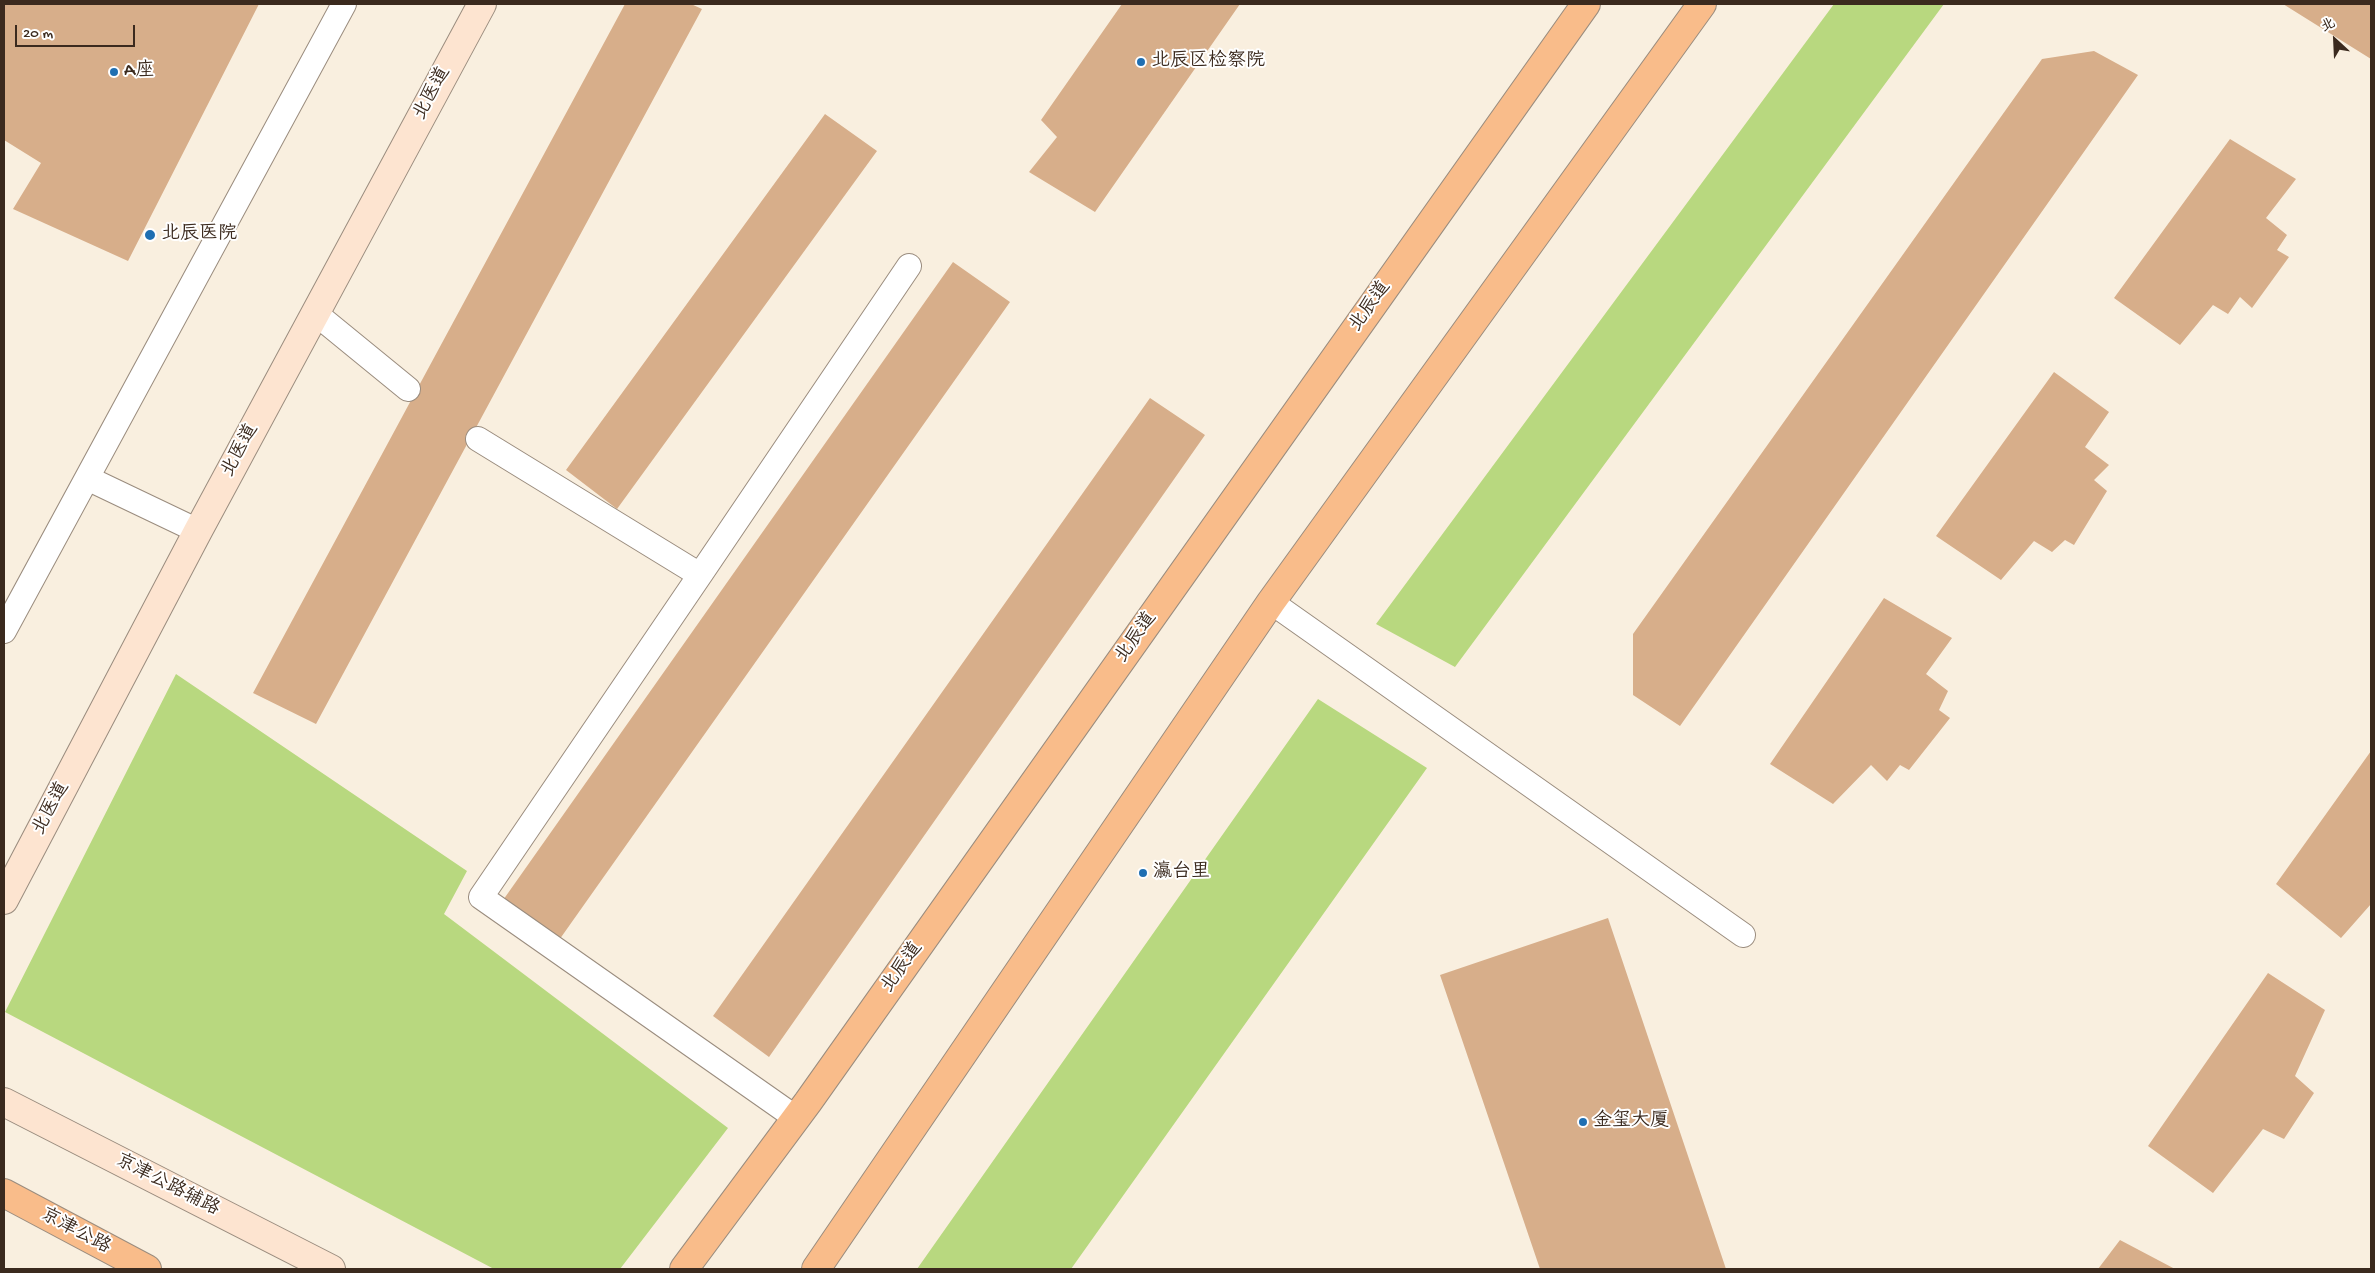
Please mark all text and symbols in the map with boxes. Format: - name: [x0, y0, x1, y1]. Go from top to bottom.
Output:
- scale bar: [18, 15, 138, 47]
- north arrow: [2310, 15, 2360, 65]
- text: 北: [2319, 15, 2338, 37]
- text: 20 m: [23, 25, 53, 43]
- place label: 北辰区检察院: [1151, 51, 1265, 73]
- marker: 北辰区检察院: [1135, 56, 1147, 68]
- place label: A座: [124, 61, 154, 83]
- street label: 北医道: [410, 63, 456, 125]
- marker: A座: [108, 66, 120, 78]
- place label: 北辰医院: [161, 224, 237, 246]
- marker: 北辰医院: [143, 228, 157, 242]
- street label: 北辰道: [1345, 277, 1397, 337]
- street label: 北医道: [218, 420, 264, 482]
- street label: 北辰道: [1111, 608, 1163, 668]
- street label: 北医道: [29, 778, 75, 840]
- place label: 瀛台里: [1153, 862, 1210, 884]
- marker: 瀛台里: [1137, 867, 1149, 879]
- street label: 北辰道: [877, 938, 929, 998]
- place label: 金玺大厦: [1593, 1111, 1669, 1133]
- marker: 金玺大厦: [1577, 1116, 1589, 1128]
- street label: 京津公路辅路: [111, 1150, 223, 1222]
- street label: 京津公路: [36, 1204, 114, 1260]

